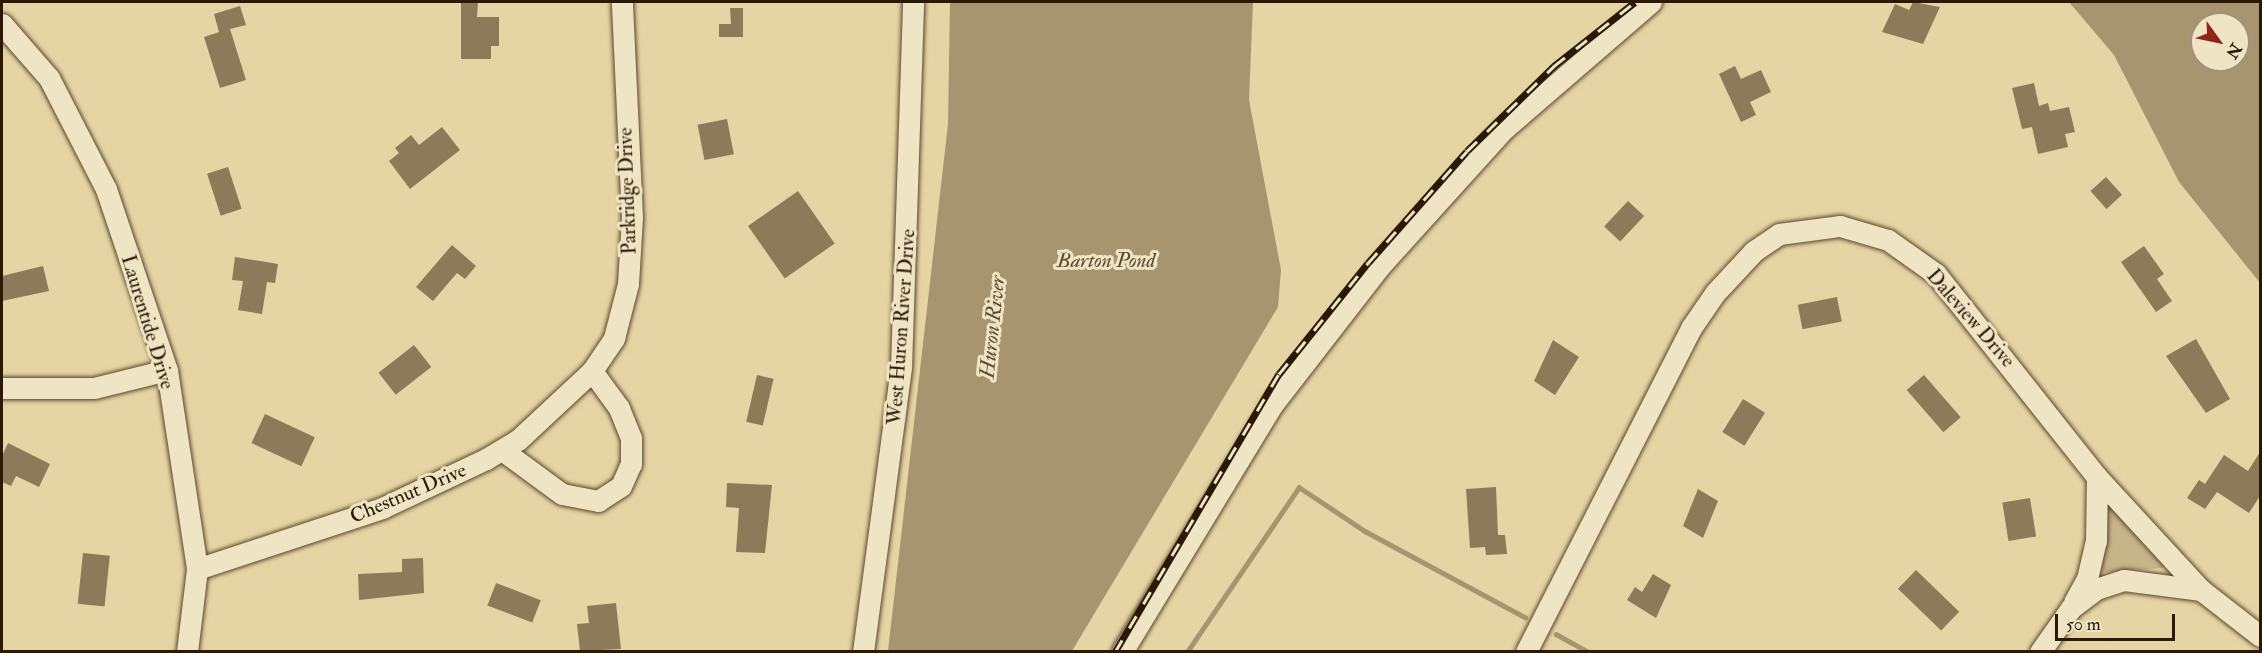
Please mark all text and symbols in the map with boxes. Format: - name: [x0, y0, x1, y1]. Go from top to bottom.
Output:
- north arrow: [2190, 12, 2250, 72]
- text: N: [2221, 39, 2246, 62]
- street label: Parkridge Drive: [613, 127, 641, 255]
- street label: West Huron River Drive: [882, 228, 920, 426]
- water label: Barton Pond: [1057, 248, 1155, 274]
- street label: Laurentide Drive: [116, 252, 180, 392]
- street label: Daleview Drive: [1922, 264, 2020, 372]
- water label: Huron River: [975, 274, 1011, 380]
- street label: Chestnut Drive: [346, 458, 470, 528]
- scale bar: [2058, 602, 2178, 640]
- text: 50 m: [2066, 613, 2101, 636]

